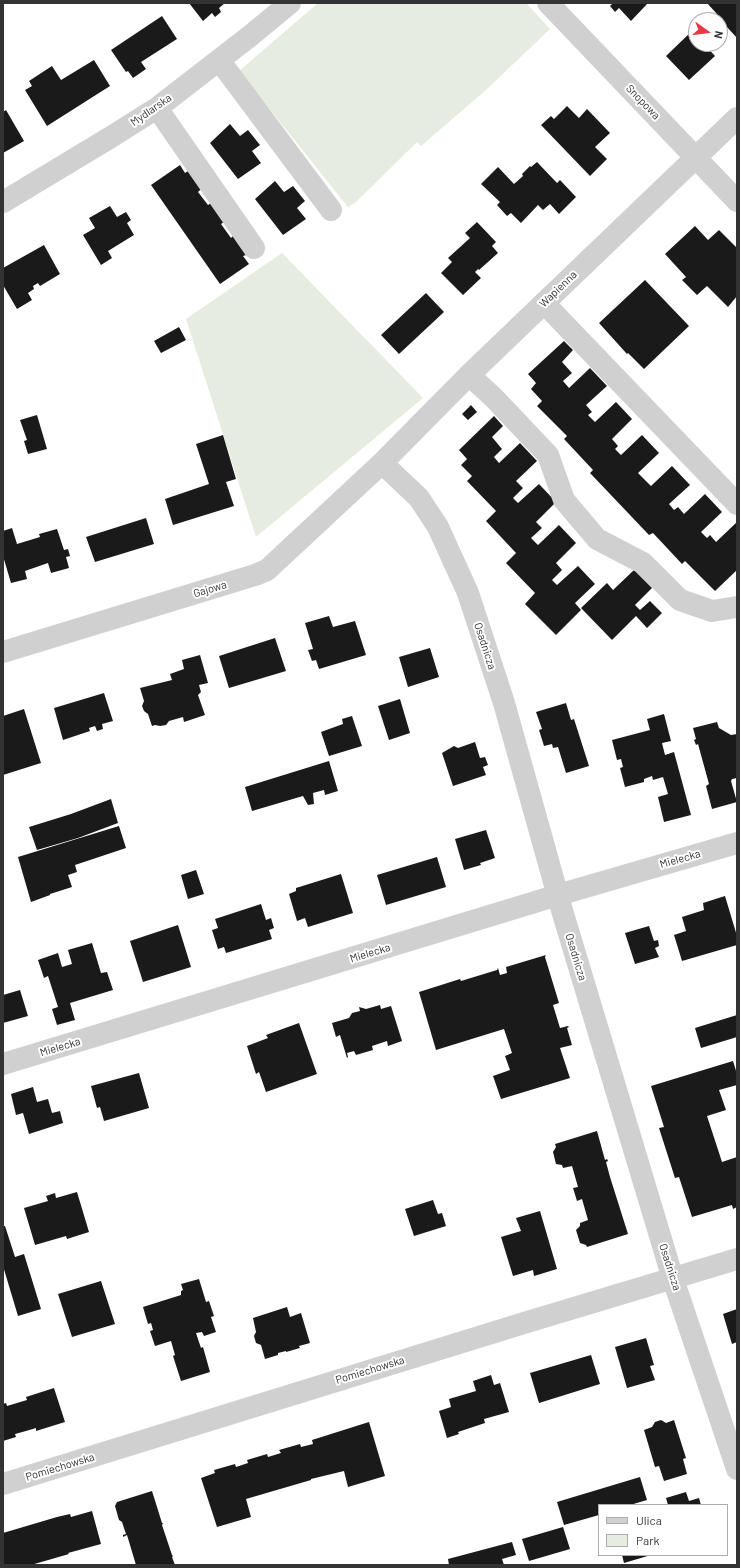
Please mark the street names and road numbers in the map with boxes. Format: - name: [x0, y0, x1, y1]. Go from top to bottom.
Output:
- street label: Snopowa: [623, 82, 663, 122]
- street label: Mydlarska: [128, 91, 174, 129]
- street label: Wapienna: [537, 268, 579, 310]
- street label: Gajowa: [192, 578, 228, 600]
- street label: Osadnicza: [471, 621, 499, 671]
- street label: Mielecka: [658, 847, 702, 871]
- street label: Osadnicza: [563, 932, 589, 982]
- street label: Mielecka: [348, 941, 392, 965]
- street label: Mielecka: [38, 1035, 82, 1059]
- street label: Osadnicza: [656, 1242, 684, 1292]
- street label: Pomiechowska: [334, 1353, 406, 1387]
- street label: Pomiechowska: [24, 1450, 96, 1484]

